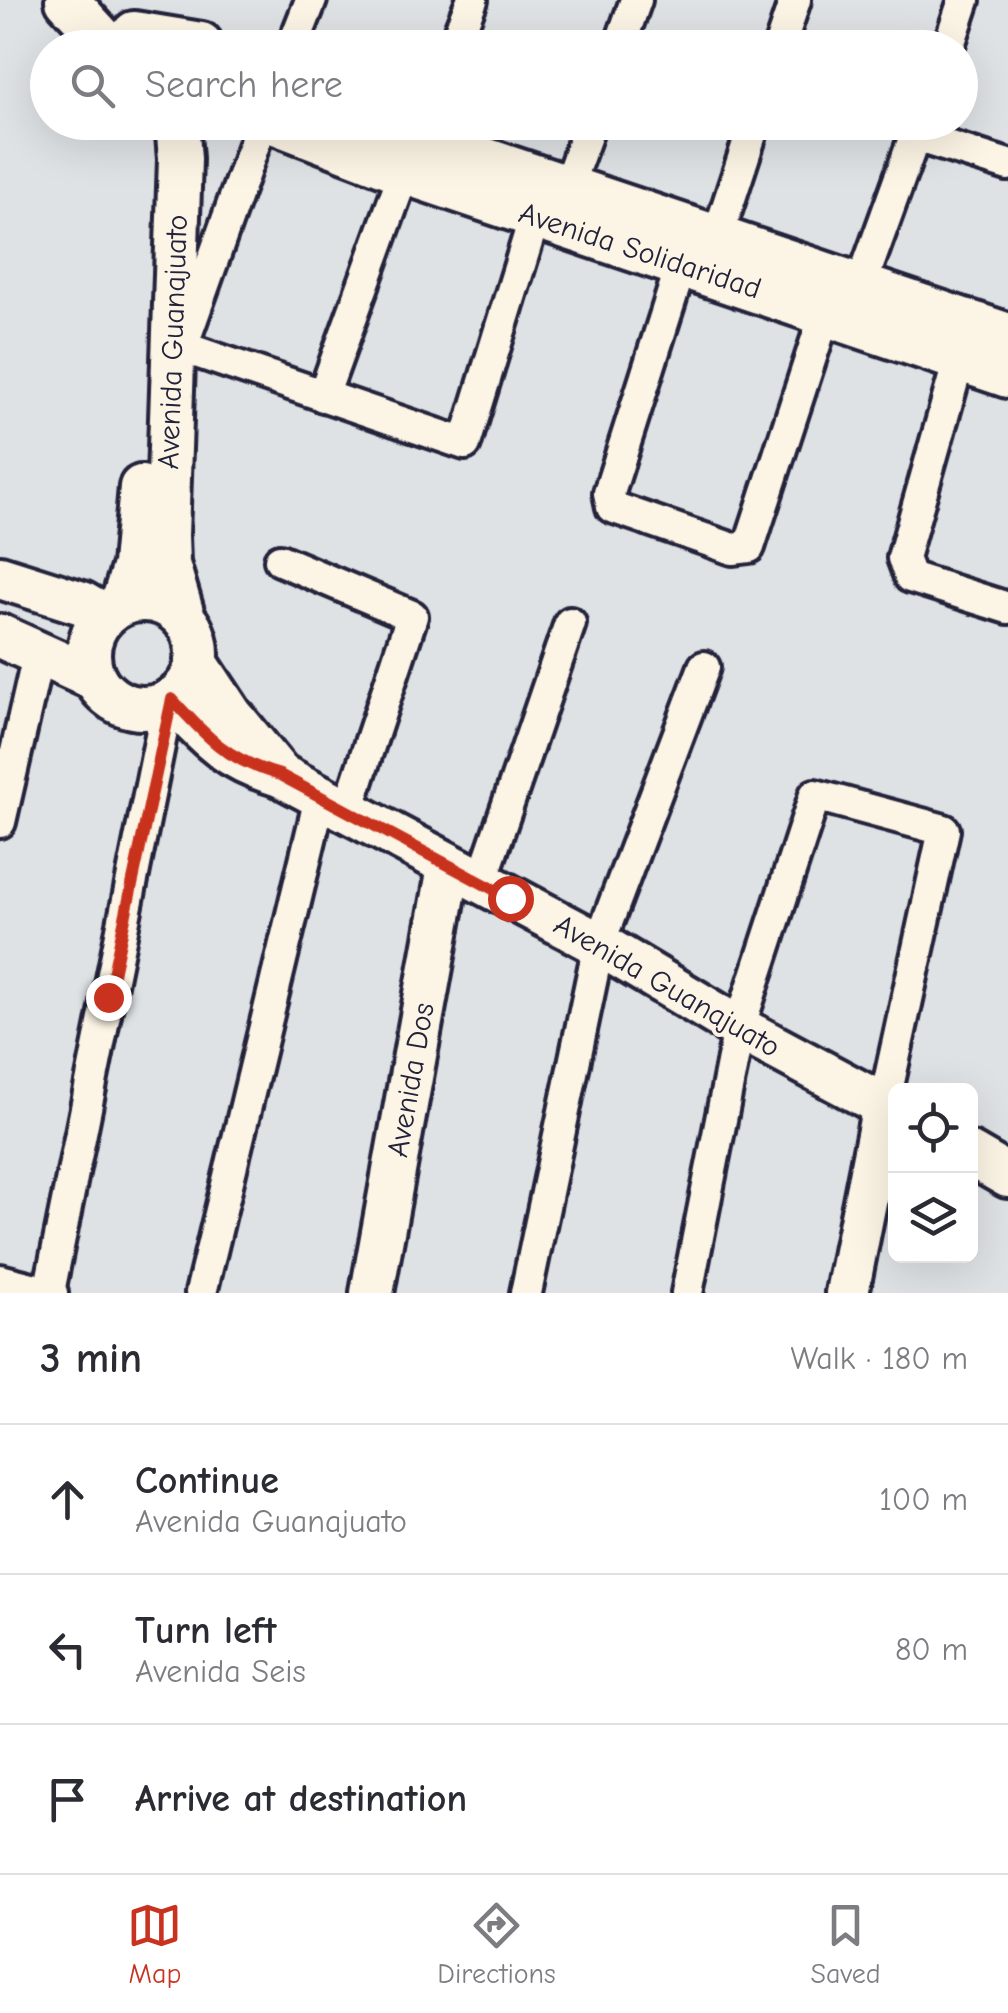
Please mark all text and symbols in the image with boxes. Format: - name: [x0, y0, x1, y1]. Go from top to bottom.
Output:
- search box: [30, 30, 978, 140]
- icon: search: [65, 58, 120, 113]
- text: Search here: [145, 63, 343, 107]
- street label: Avenida Solidaridad: [515, 195, 765, 307]
- street label: Avenida Guanajuato: [151, 214, 195, 470]
- route start: [488, 876, 534, 922]
- street label: Avenida Guanajuato: [548, 907, 786, 1065]
- route end: [86, 975, 132, 1021]
- street label: Avenida Dos: [380, 1000, 442, 1160]
- map controls: [888, 1083, 978, 1263]
- button: locate: [888, 1083, 978, 1173]
- button: layers: [888, 1173, 978, 1263]
- text: 3 min: [40, 1334, 142, 1383]
- text: Walk · 180 m: [791, 1340, 968, 1377]
- text: Continue: [135, 1459, 279, 1503]
- icon: ahead: [40, 1472, 95, 1527]
- text: 100 m: [879, 1481, 968, 1518]
- text: Avenida Guanajuato: [135, 1503, 407, 1540]
- text: Turn left: [135, 1609, 276, 1653]
- icon: left: [40, 1622, 95, 1677]
- text: 80 m: [895, 1631, 968, 1668]
- text: Avenida Seis: [135, 1653, 306, 1690]
- icon: arrive: [40, 1772, 95, 1827]
- text: Arrive at destination: [135, 1777, 467, 1821]
- tab: Map: [127, 1898, 182, 1990]
- tab: Directions: [437, 1898, 556, 1990]
- tab: Saved: [811, 1898, 881, 1990]

